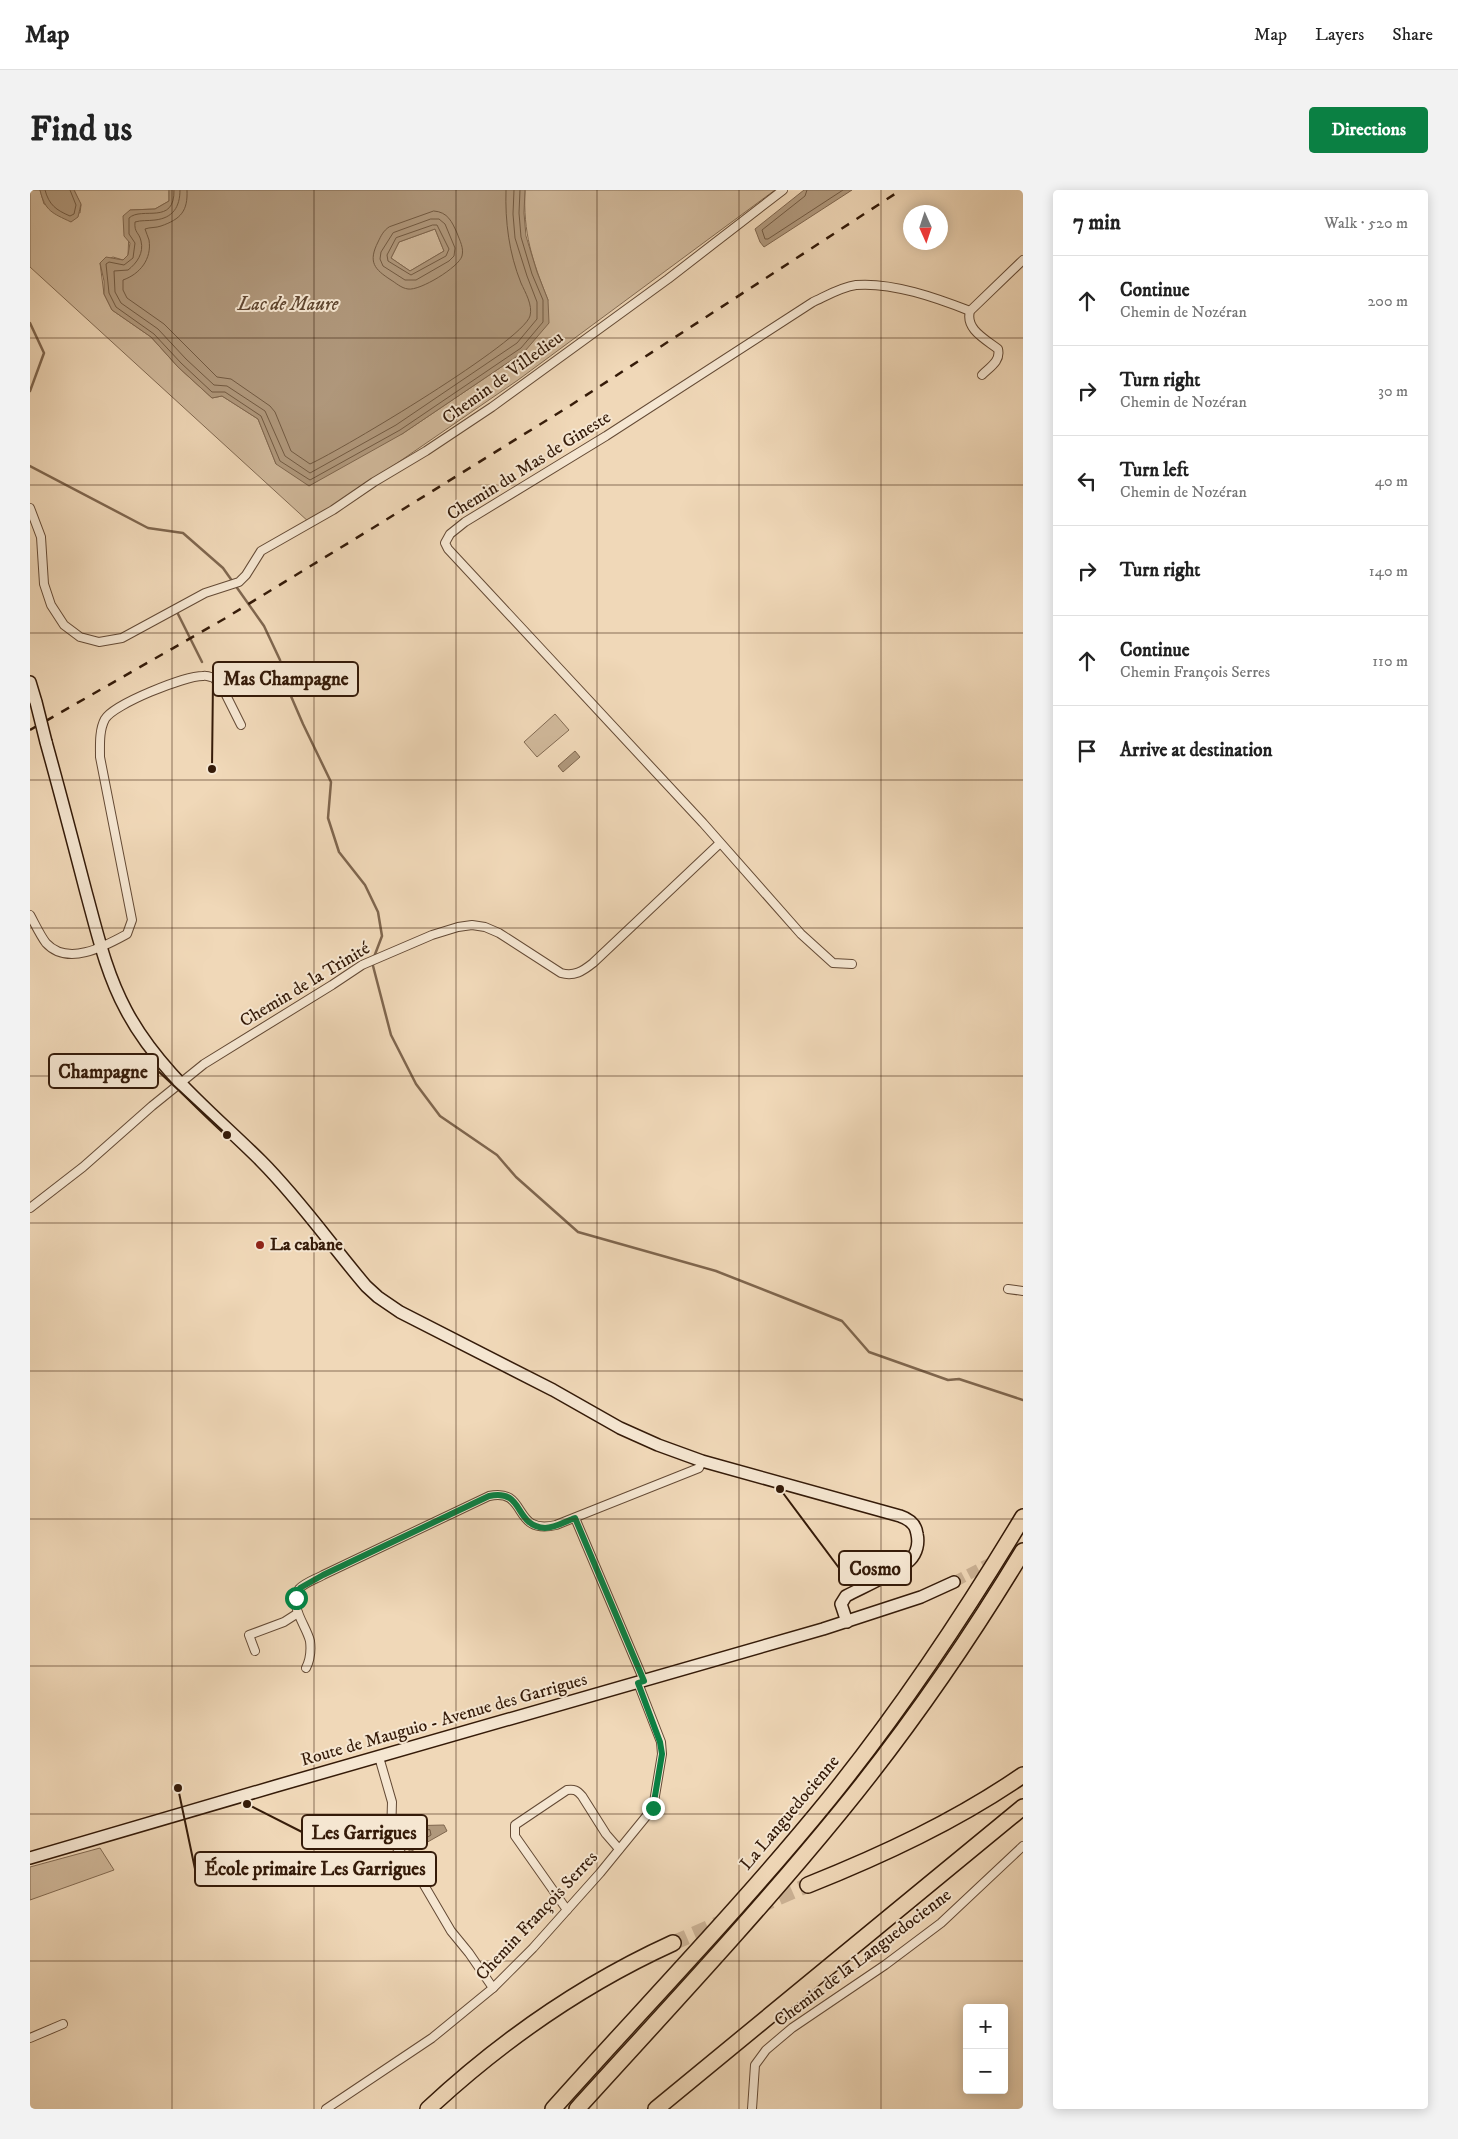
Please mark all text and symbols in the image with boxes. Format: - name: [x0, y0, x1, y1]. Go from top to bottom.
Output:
- text: Map: [25, 20, 69, 50]
- text: Map: [1254, 24, 1287, 46]
- text: Layers: [1315, 24, 1364, 46]
- text: Share: [1392, 24, 1433, 46]
- button: Directions: [1309, 107, 1428, 153]
- text: Find us: [30, 108, 132, 152]
- north arrow: [903, 205, 948, 250]
- text: 7 min: [1073, 210, 1121, 236]
- text: Walk · 520 m: [1324, 213, 1408, 233]
- text: Continue: [1120, 279, 1190, 302]
- icon: ahead: [1073, 287, 1101, 315]
- text: 200 m: [1367, 291, 1408, 311]
- water label: Lac de Maure: [237, 293, 339, 316]
- text: Chemin de Nozéran: [1120, 302, 1247, 322]
- street label: Chemin de Villedieu: [438, 326, 568, 429]
- text: Turn right: [1120, 369, 1200, 392]
- icon: right: [1073, 377, 1101, 405]
- text: 30 m: [1378, 381, 1408, 401]
- text: Chemin de Nozéran: [1120, 392, 1247, 412]
- street label: Chemin du Mas de Gineste: [443, 407, 615, 525]
- text: Turn left: [1120, 459, 1189, 482]
- icon: left: [1073, 467, 1101, 495]
- text: 40 m: [1375, 471, 1408, 491]
- text: Chemin de Nozéran: [1120, 482, 1247, 502]
- icon: right: [1073, 557, 1101, 585]
- text: Turn right: [1120, 559, 1200, 582]
- text: 140 m: [1369, 561, 1408, 581]
- text: Continue: [1120, 639, 1190, 662]
- icon: ahead: [1073, 647, 1101, 675]
- text: 110 m: [1372, 651, 1408, 671]
- callout: Mas Champagne: [213, 662, 358, 696]
- text: Chemin François Serres: [1120, 662, 1270, 682]
- text: Mas Champagne: [223, 668, 349, 691]
- icon: arrive: [1073, 737, 1101, 765]
- text: Arrive at destination: [1120, 739, 1272, 762]
- street label: Chemin de la Trinité: [236, 937, 374, 1032]
- callout: Champagne: [49, 1054, 158, 1088]
- text: Champagne: [58, 1061, 148, 1084]
- place label: La cabane: [270, 1234, 343, 1256]
- marker: La cabane: [254, 1239, 266, 1251]
- callout: Cosmo: [839, 1551, 911, 1585]
- text: Cosmo: [849, 1558, 901, 1581]
- route start: [285, 1587, 308, 1610]
- street label: Route de Mauguio - Avenue des Garrigues: [298, 1669, 590, 1771]
- street label: La Languedocienne: [736, 1751, 844, 1875]
- route end: [642, 1797, 665, 1820]
- callout: Les Garrigues: [302, 1815, 427, 1849]
- text: Les Garrigues: [311, 1822, 417, 1845]
- street label: Chemin François Serres: [471, 1847, 603, 1985]
- callout: École primaire Les Garrigues: [195, 1852, 436, 1886]
- text: École primaire Les Garrigues: [204, 1856, 426, 1881]
- street label: Chemin de la Languedocienne: [770, 1884, 956, 2032]
- map controls: [963, 2004, 1008, 2094]
- button: +: [963, 2004, 1008, 2049]
- button: −: [963, 2049, 1008, 2094]

